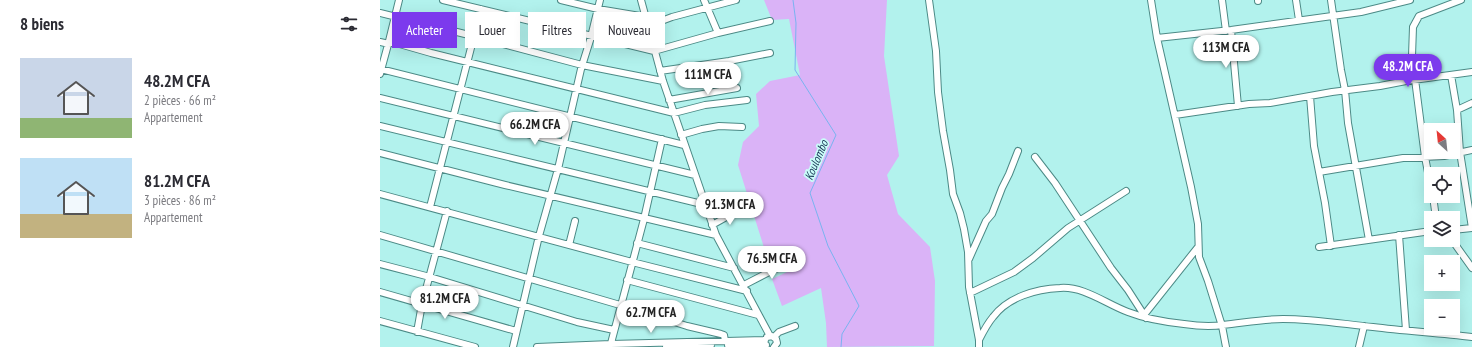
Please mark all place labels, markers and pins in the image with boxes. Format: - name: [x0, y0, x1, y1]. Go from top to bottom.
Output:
- pin: 113M CFA: [1185, 35, 1267, 69]
- pin: 48.2M CFA: [1362, 54, 1454, 88]
- pin: 111M CFA: [667, 62, 749, 96]
- pin: 66.2M CFA: [489, 112, 581, 146]
- pin: 91.3M CFA: [684, 192, 776, 226]
- pin: 76.5M CFA: [726, 246, 818, 280]
- pin: 81.2M CFA: [399, 286, 491, 320]
- pin: 62.7M CFA: [605, 300, 697, 334]

